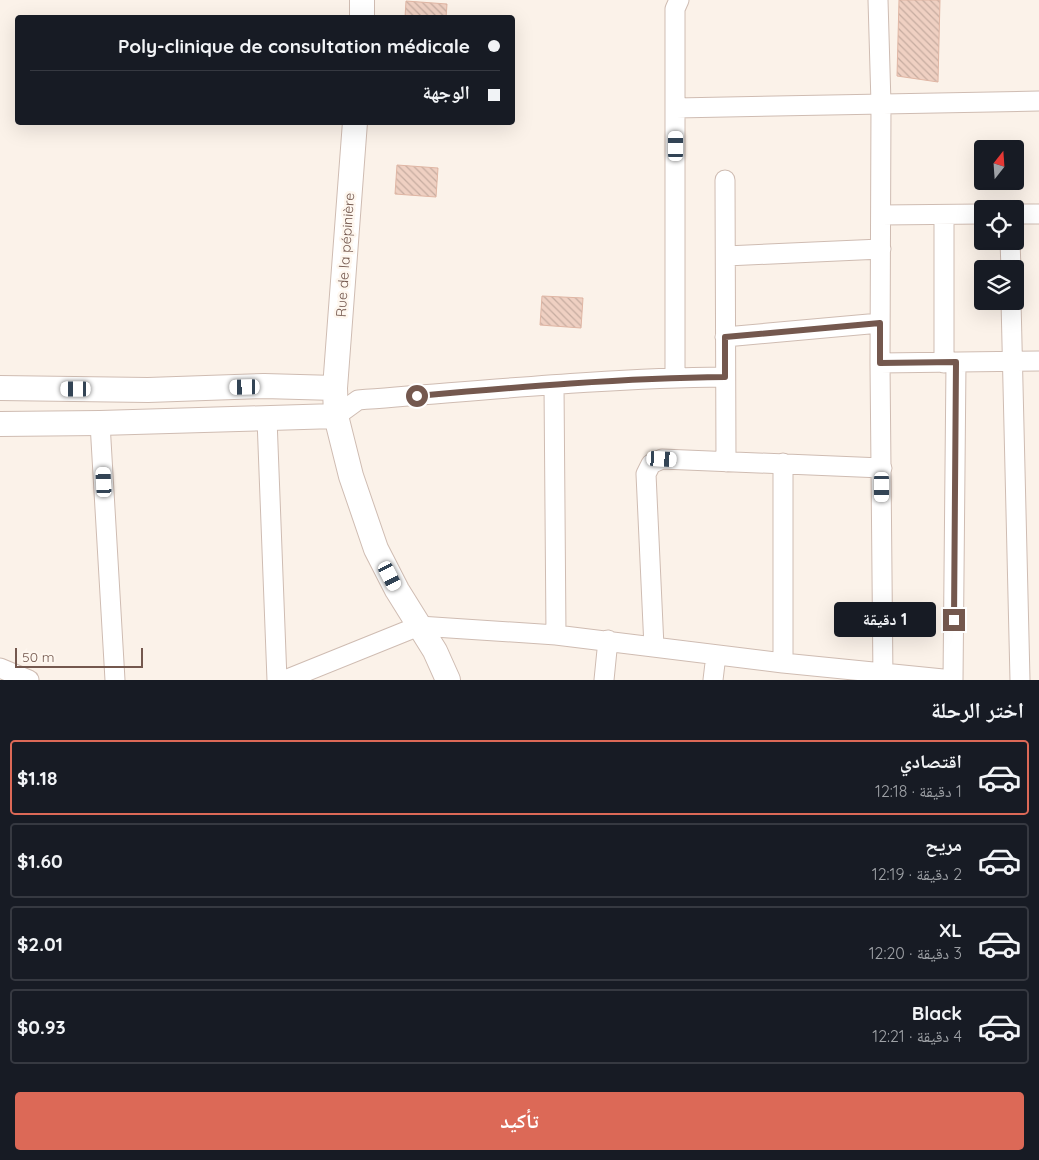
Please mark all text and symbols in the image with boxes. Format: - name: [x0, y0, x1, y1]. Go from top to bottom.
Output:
- text: Poly-clinique de consultation médicale: [118, 34, 470, 58]
- text: الوجهة: [422, 80, 470, 104]
- car: [668, 131, 683, 161]
- north arrow: [974, 140, 1024, 190]
- map controls: [974, 140, 1024, 310]
- street label: Rue de la pépinière: [332, 192, 358, 318]
- button: locate: [974, 200, 1024, 250]
- button: layers: [974, 260, 1024, 310]
- car: [229, 379, 260, 395]
- car: [61, 382, 91, 397]
- route start: [406, 385, 428, 407]
- car: [646, 451, 677, 467]
- car: [95, 467, 112, 497]
- car: [874, 472, 889, 502]
- car: [376, 559, 403, 593]
- callout: 1 دقيقة: [834, 602, 936, 638]
- text: 1 دقيقة: [863, 609, 907, 629]
- route end: [943, 609, 965, 631]
- scale bar: [15, 645, 142, 668]
- text: 50 m: [22, 648, 55, 666]
- text: اختر الرحلة: [931, 696, 1024, 724]
- text: اقتصادي: [900, 749, 962, 773]
- icon: car: [977, 755, 1022, 800]
- text: $1.18: [17, 766, 57, 790]
- text: 1 دقيقة · 12:18: [875, 781, 962, 801]
- text: مريح: [925, 832, 962, 856]
- icon: car: [977, 838, 1022, 883]
- text: $1.60: [17, 849, 63, 873]
- text: 2 دقيقة · 12:19: [872, 864, 962, 884]
- text: XL: [939, 918, 962, 942]
- icon: car: [977, 921, 1022, 966]
- text: $2.01: [17, 932, 63, 956]
- text: 3 دقيقة · 12:20: [869, 943, 962, 963]
- text: Black: [912, 1001, 962, 1025]
- icon: car: [977, 1004, 1022, 1049]
- text: $0.93: [17, 1015, 66, 1039]
- text: 4 دقيقة · 12:21: [872, 1026, 962, 1046]
- button: تأكيد: [15, 1092, 1024, 1150]

